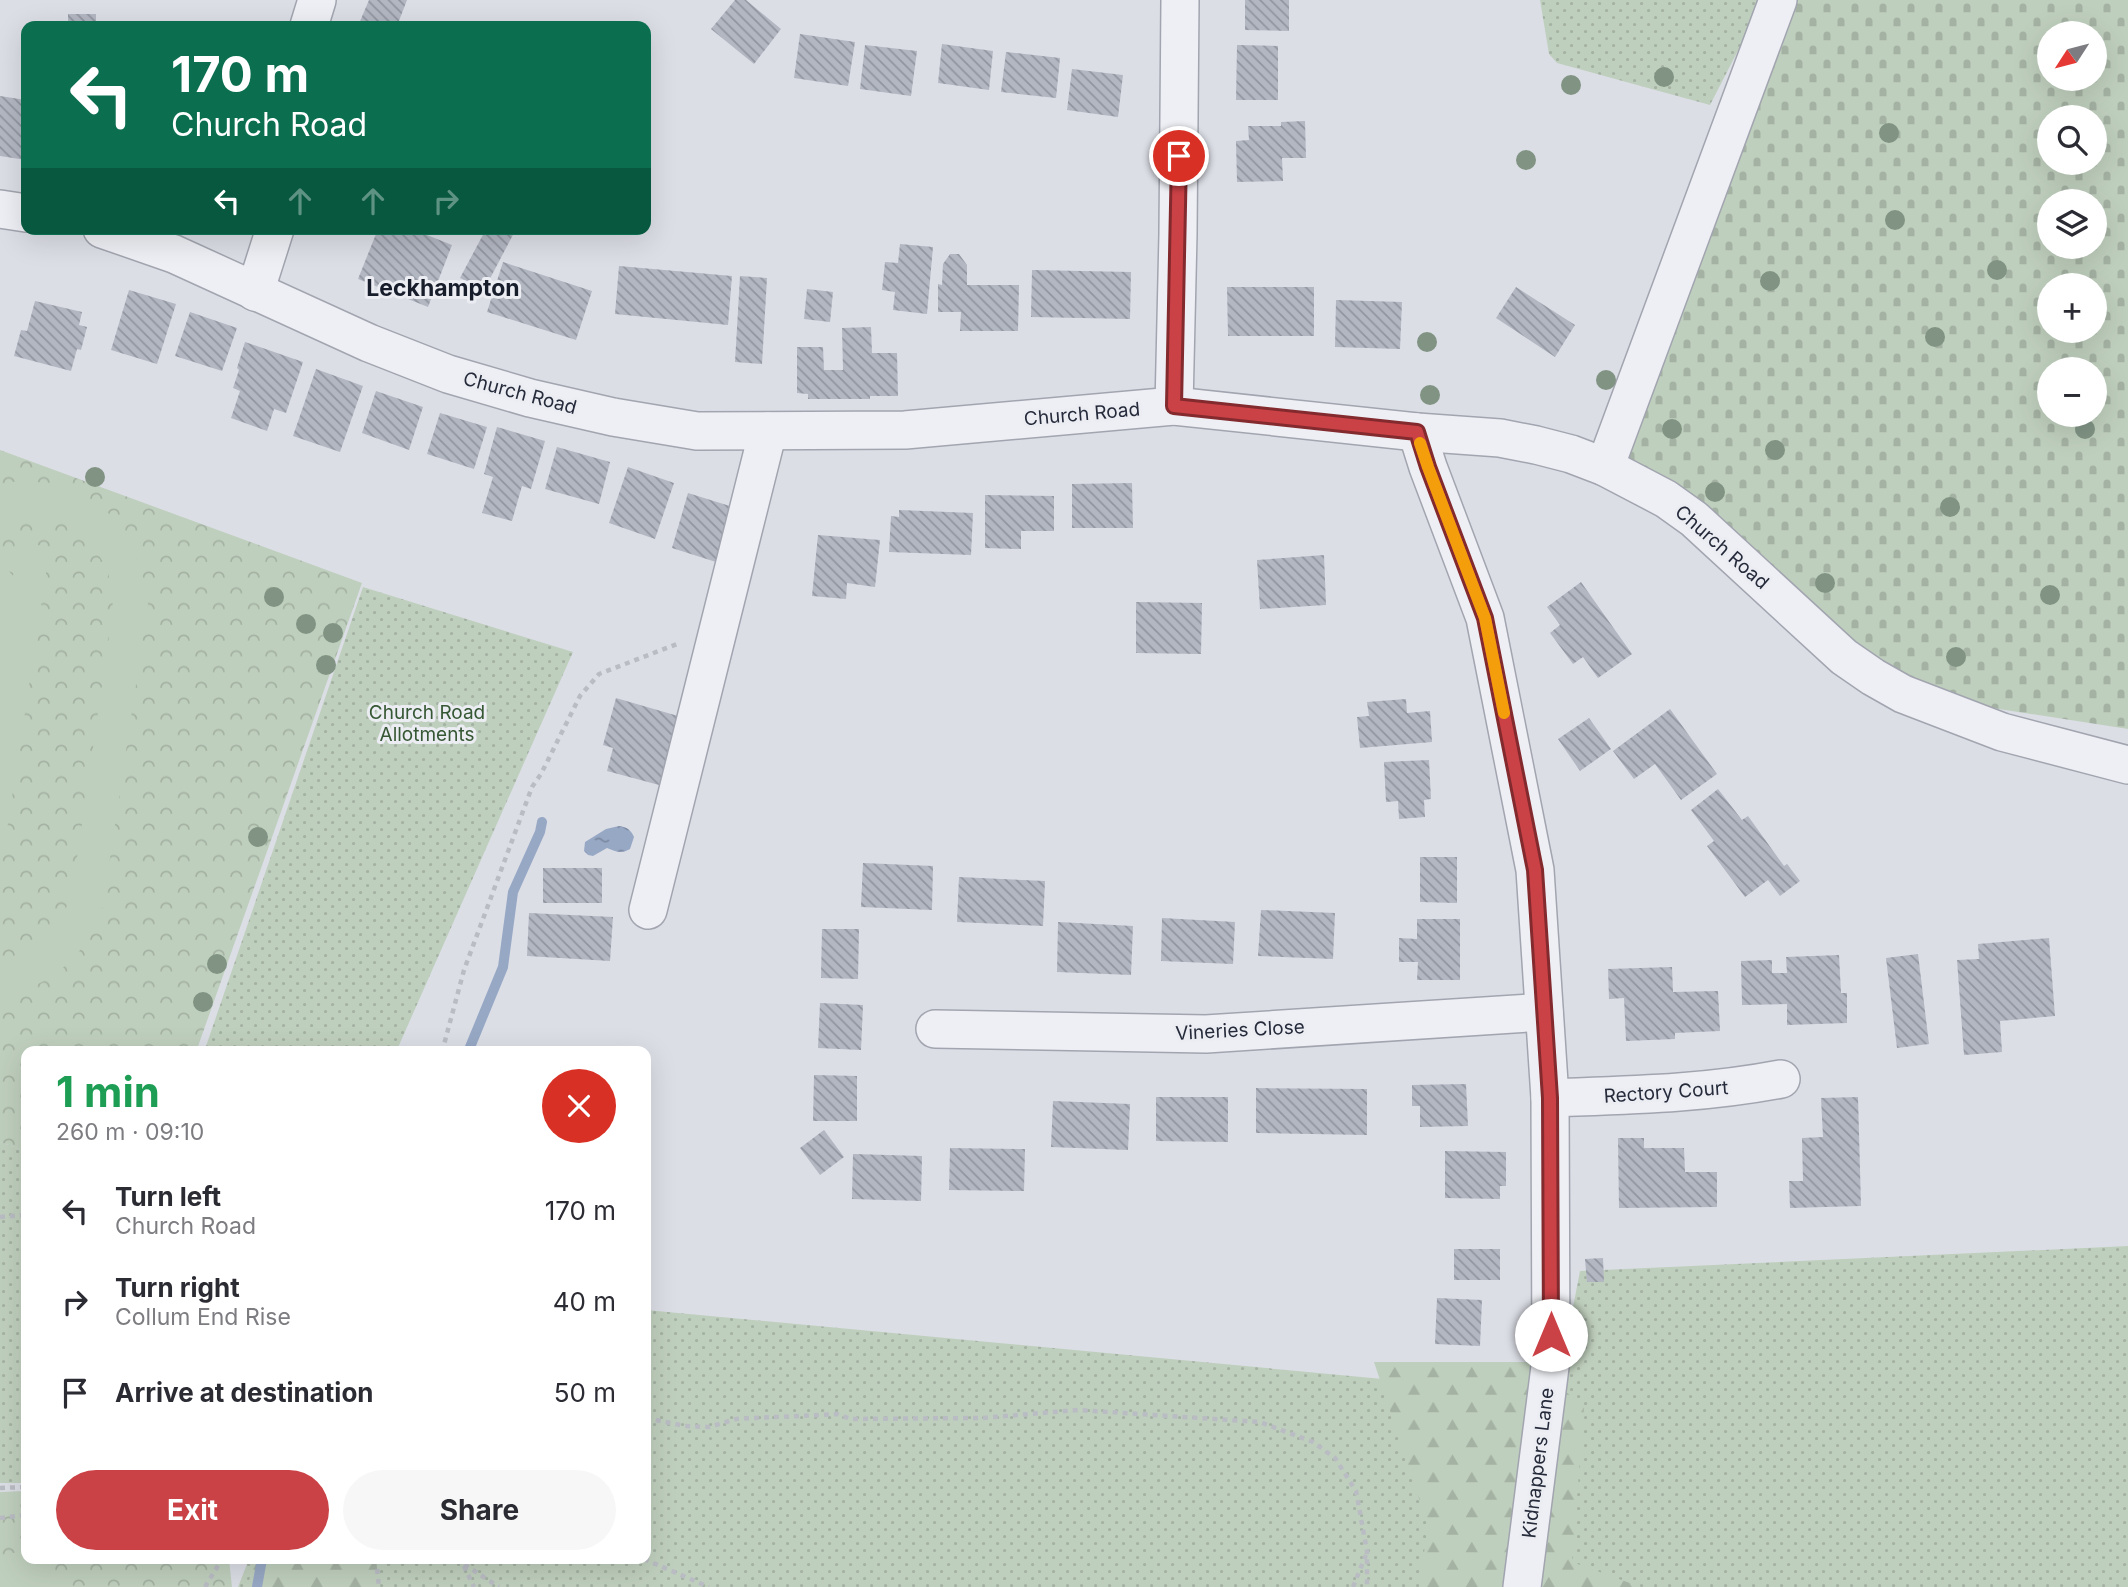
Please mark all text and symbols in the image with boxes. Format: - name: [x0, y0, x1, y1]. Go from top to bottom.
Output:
- north arrow: [2037, 21, 2107, 91]
- map controls: [2037, 21, 2107, 427]
- text: 170 m: [171, 45, 309, 104]
- icon: left: [56, 49, 147, 140]
- text: Church Road: [171, 105, 367, 144]
- button: search: [2037, 105, 2107, 175]
- pin: [1149, 126, 1209, 186]
- icon: arrive: [1160, 137, 1198, 175]
- icon: left: [208, 182, 246, 220]
- icon: ahead: [281, 182, 319, 220]
- icon: ahead: [354, 182, 392, 220]
- icon: right: [427, 182, 465, 220]
- button: layers: [2037, 189, 2107, 259]
- button: +: [2037, 273, 2107, 343]
- district label: Leckhampton: [366, 274, 520, 302]
- button: −: [2037, 357, 2107, 427]
- street label: Church Road: [461, 367, 579, 419]
- street label: Church Road: [1023, 397, 1141, 431]
- street label: Church Road: [1671, 500, 1773, 594]
- park label: Church Road Allotments: [369, 701, 485, 746]
- street label: Vineries Close: [1175, 1015, 1305, 1045]
- text: 1 min: [56, 1066, 160, 1117]
- button: close: [542, 1069, 616, 1143]
- street label: Rectory Court: [1603, 1076, 1729, 1108]
- text: 260 m · 09:10: [56, 1118, 204, 1146]
- text: Turn left: [115, 1181, 221, 1212]
- icon: left: [56, 1192, 94, 1230]
- text: 170 m: [545, 1195, 616, 1226]
- text: Church Road: [115, 1212, 256, 1240]
- text: Turn right: [115, 1272, 240, 1303]
- icon: right: [56, 1283, 94, 1321]
- text: 40 m: [553, 1286, 616, 1317]
- position arrow: [1514, 1298, 1588, 1372]
- text: Collum End Rise: [115, 1303, 291, 1331]
- icon: arrive: [56, 1374, 94, 1412]
- text: Arrive at destination: [115, 1377, 374, 1408]
- text: 50 m: [554, 1377, 616, 1408]
- street label: Kidnappers Lane: [1517, 1386, 1559, 1540]
- button: Exit: [56, 1470, 329, 1550]
- button: Share: [343, 1470, 616, 1550]

